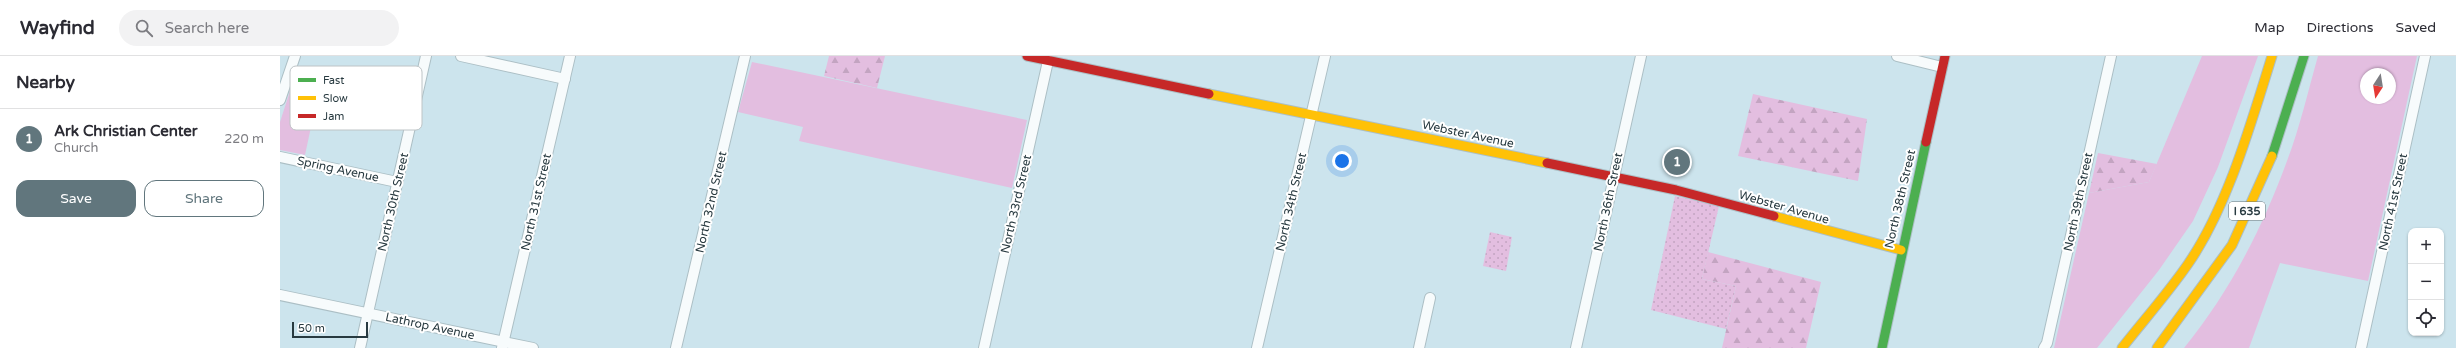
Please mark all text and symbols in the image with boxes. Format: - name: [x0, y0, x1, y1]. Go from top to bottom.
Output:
- search box: [119, 10, 399, 46]
- text: Wayfind: [20, 17, 95, 39]
- icon: search: [133, 17, 155, 39]
- text: Search here: [165, 19, 249, 37]
- text: Map: [2254, 19, 2285, 36]
- text: Directions: [2307, 19, 2374, 36]
- text: Saved: [2396, 19, 2436, 36]
- legend: [290, 66, 422, 130]
- north arrow: [2360, 68, 2396, 104]
- text: Nearby: [16, 72, 75, 93]
- text: Fast: [323, 74, 344, 87]
- text: Slow: [323, 92, 348, 105]
- text: Jam: [323, 110, 344, 123]
- street label: Webster Avenue: [1421, 117, 1515, 151]
- text: Ark Christian Center: [54, 122, 198, 140]
- text: 1: [25, 131, 33, 147]
- text: 220 m: [224, 131, 264, 147]
- text: Church: [54, 140, 98, 156]
- pin: 1: [1664, 147, 1690, 177]
- street label: North 38th Street: [1882, 148, 1918, 250]
- street label: North 32nd Street: [693, 149, 730, 254]
- street label: North 30th Street: [375, 151, 411, 253]
- street label: North 34th Street: [1273, 151, 1309, 253]
- your location: [1332, 151, 1352, 171]
- street label: North 36th Street: [1591, 151, 1625, 253]
- street label: North 39th Street: [2061, 151, 2095, 253]
- street label: North 31st Street: [518, 152, 554, 252]
- street label: North 41st Street: [2376, 152, 2410, 252]
- street label: Spring Avenue: [296, 153, 380, 185]
- street label: North 33rd Street: [998, 153, 1034, 255]
- button: Save: [16, 180, 136, 217]
- button: Share: [144, 180, 264, 217]
- street label: Webster Avenue: [1737, 187, 1831, 227]
- road number: I 635: [2229, 202, 2265, 220]
- map controls: [2408, 228, 2444, 336]
- button: +: [2408, 228, 2444, 264]
- button: −: [2408, 264, 2444, 300]
- button: locate: [2408, 300, 2444, 336]
- street label: Lathrop Avenue: [384, 310, 476, 342]
- scale bar: [292, 320, 368, 339]
- text: 50 m: [298, 322, 325, 335]

